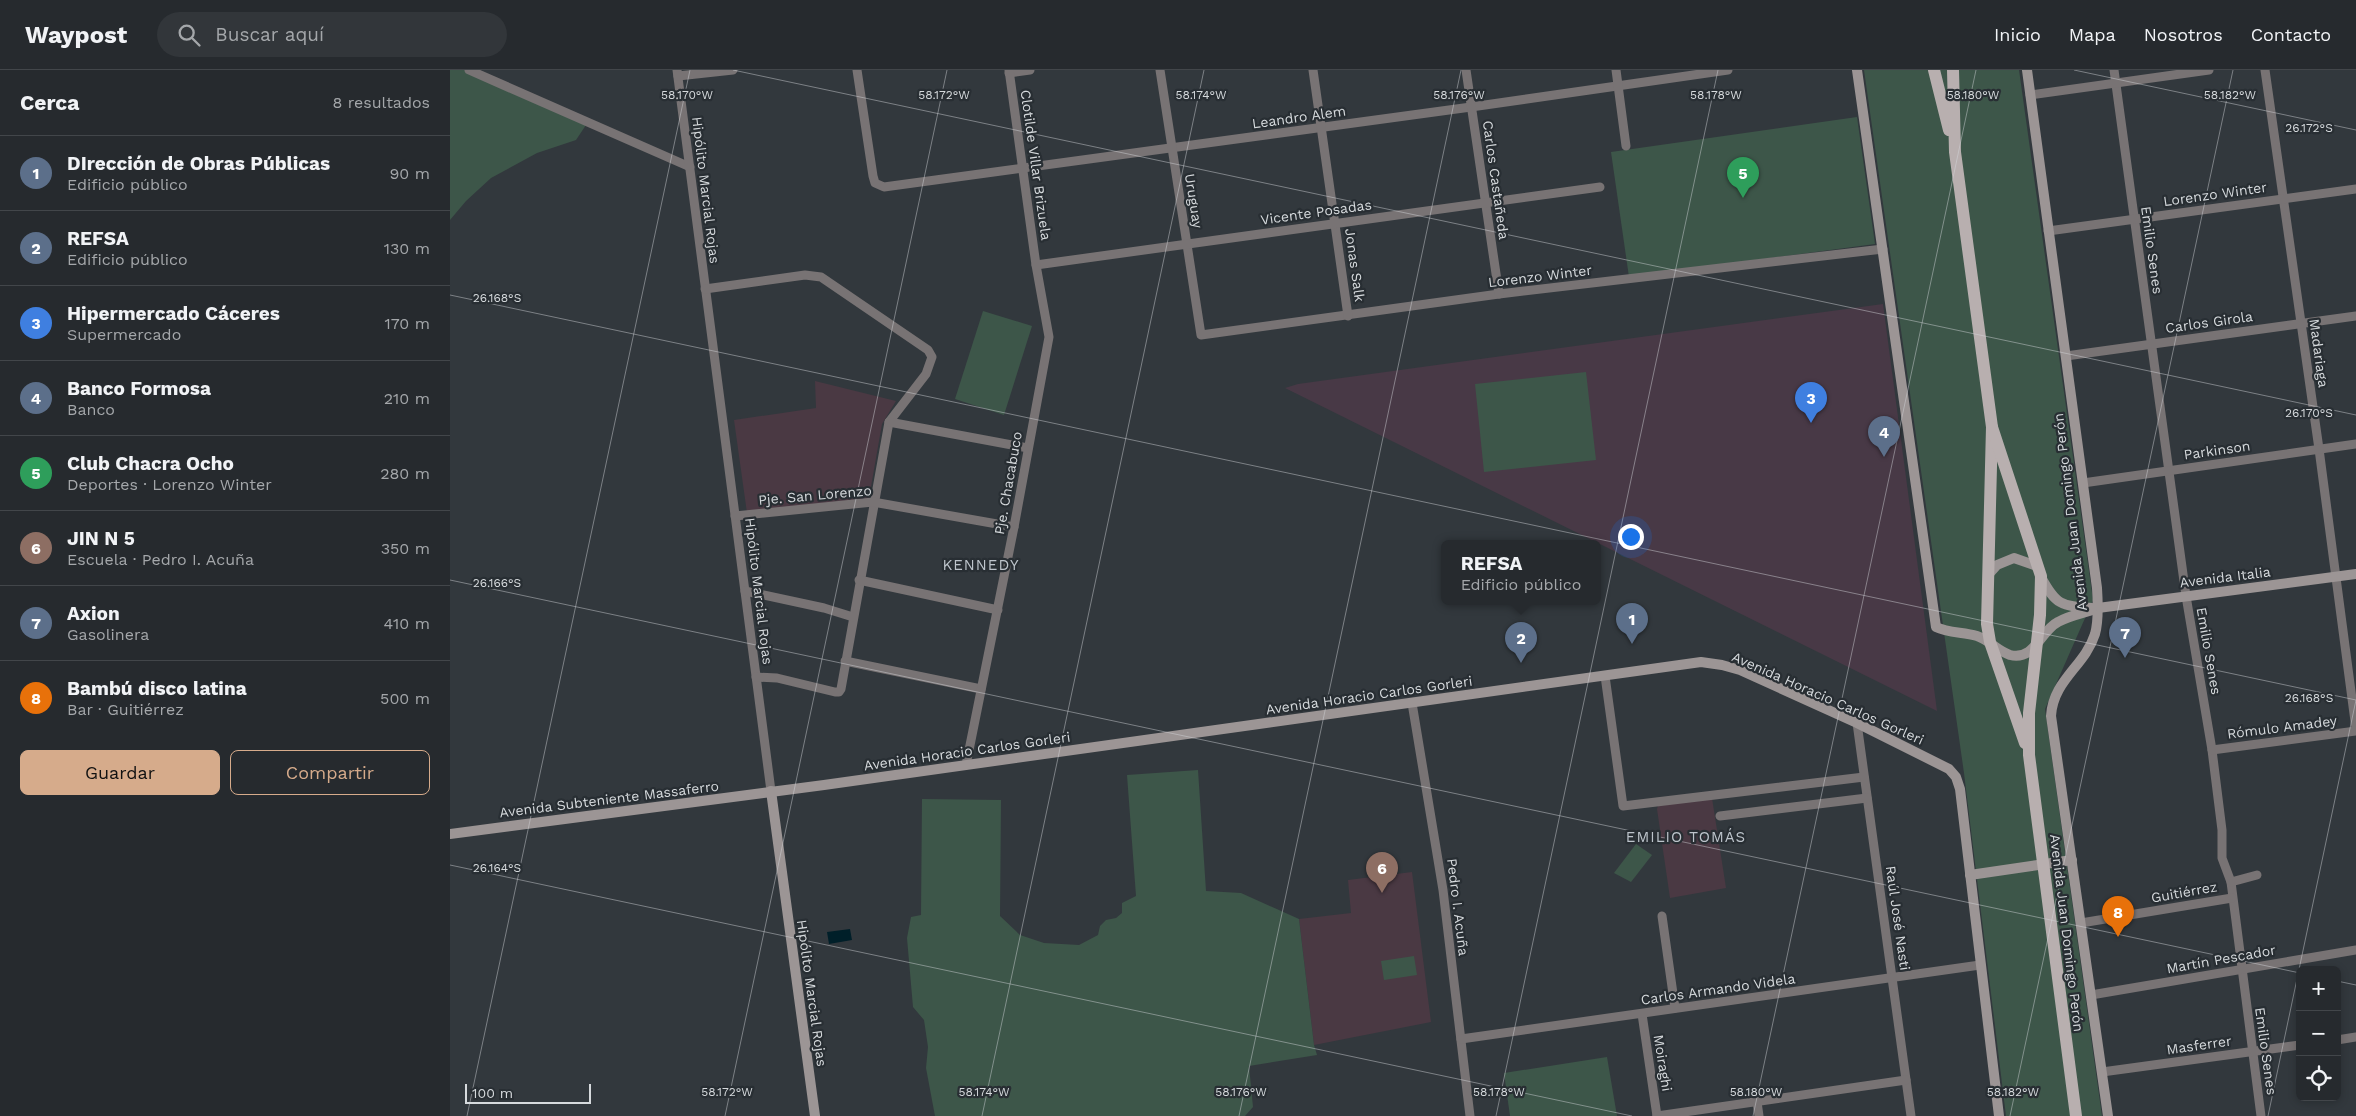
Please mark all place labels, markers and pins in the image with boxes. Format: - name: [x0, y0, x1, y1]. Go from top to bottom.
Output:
- pin: 5: [1727, 157, 1759, 198]
- pin: 3: [1795, 382, 1827, 423]
- pin: 4: [1868, 416, 1900, 457]
- pin: 1: [1616, 603, 1648, 644]
- pin: 7: [2109, 617, 2141, 658]
- pin: 2: [1505, 622, 1537, 663]
- pin: 6: [1366, 852, 1398, 893]
- pin: 8: [2102, 896, 2134, 937]

